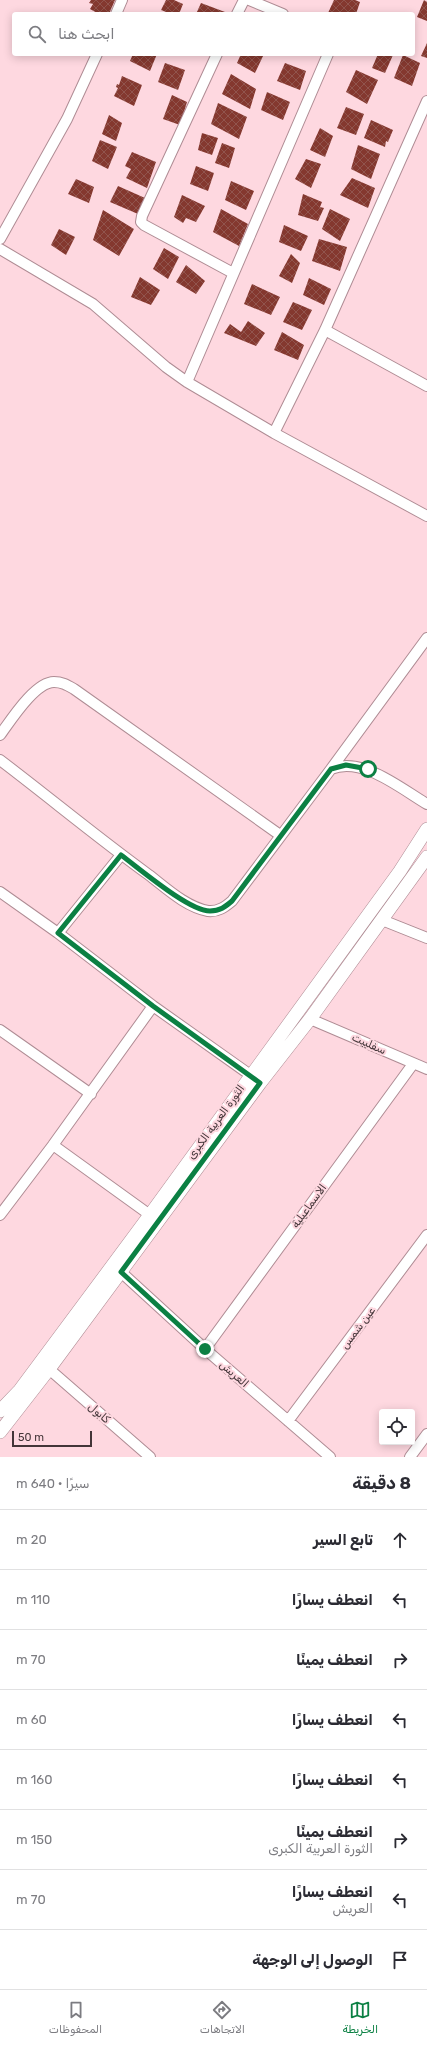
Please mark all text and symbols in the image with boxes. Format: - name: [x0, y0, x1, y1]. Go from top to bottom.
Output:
- search box: [12, 12, 415, 56]
- icon: search: [26, 23, 48, 45]
- text: ابحث هنا: [58, 25, 115, 43]
- route start: [359, 760, 377, 778]
- street label: سفلييت: [350, 1031, 388, 1057]
- street label: الثورة العربية الكبرى: [185, 1082, 248, 1162]
- street label: الاسماعيلية: [289, 1182, 329, 1230]
- street label: عين شمس: [338, 1304, 378, 1352]
- route end: [196, 1340, 214, 1358]
- street label: العريش: [217, 1358, 251, 1390]
- street label: كابول: [85, 1400, 113, 1427]
- map controls: [379, 1409, 415, 1445]
- button: locate: [379, 1409, 415, 1445]
- scale bar: [12, 1429, 92, 1448]
- text: 50 m: [18, 1431, 44, 1444]
- text: 8 دقيقة: [352, 1473, 411, 1493]
- text: سيرًا · 640 m: [16, 1476, 90, 1491]
- icon: ahead: [389, 1529, 411, 1551]
- text: تابع السير: [313, 1531, 373, 1549]
- text: 20 m: [16, 1532, 47, 1547]
- icon: left: [389, 1589, 411, 1611]
- text: انعطف يسارًا: [292, 1591, 373, 1609]
- text: 110 m: [16, 1592, 50, 1607]
- icon: right: [389, 1649, 411, 1671]
- text: انعطف يمينًا: [296, 1651, 373, 1669]
- text: 70 m: [16, 1652, 46, 1667]
- icon: left: [389, 1709, 411, 1731]
- text: انعطف يسارًا: [292, 1711, 373, 1729]
- text: 60 m: [16, 1712, 47, 1727]
- icon: left: [389, 1769, 411, 1791]
- text: انعطف يسارًا: [292, 1771, 373, 1789]
- text: 160 m: [16, 1772, 52, 1787]
- text: انعطف يمينًا: [296, 1823, 373, 1841]
- icon: right: [389, 1829, 411, 1851]
- text: 150 m: [16, 1832, 52, 1847]
- text: الثورة العربية الكبرى: [268, 1841, 373, 1856]
- text: انعطف يسارًا: [292, 1883, 373, 1901]
- icon: left: [389, 1889, 411, 1911]
- text: 70 m: [16, 1892, 46, 1907]
- text: العريش: [333, 1901, 373, 1916]
- icon: arrive: [389, 1949, 411, 1971]
- text: الوصول إلى الوجهة: [252, 1951, 373, 1969]
- tab: المحفوظات: [49, 1999, 102, 2036]
- tab: الاتجاهات: [200, 1999, 245, 2036]
- tab: الخريطة: [342, 1999, 378, 2036]

